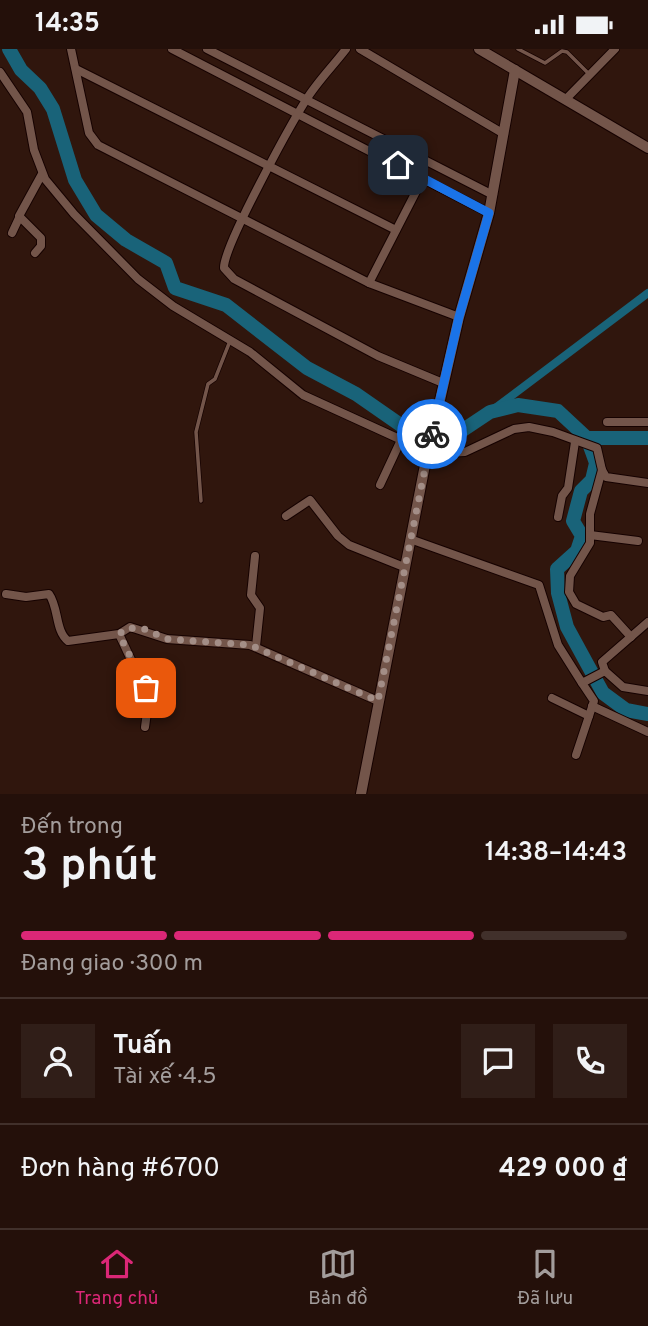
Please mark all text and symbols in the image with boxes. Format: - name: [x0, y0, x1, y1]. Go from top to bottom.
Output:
- text: 14:35: [35, 8, 100, 41]
- pin: [368, 135, 428, 195]
- icon: home: [379, 146, 417, 184]
- courier: [397, 399, 467, 469]
- icon: bike: [413, 415, 451, 453]
- pin: [116, 658, 176, 718]
- icon: bag: [127, 669, 165, 707]
- text: Đến trong: [21, 813, 123, 842]
- text: 14:38–14:43: [485, 837, 627, 870]
- text: 3 phút: [21, 838, 158, 897]
- text: Đang giao · 300 m: [21, 950, 203, 979]
- button: person: [21, 1024, 95, 1098]
- button: chat: [461, 1024, 535, 1098]
- button: phone: [553, 1024, 627, 1098]
- text: Tuấn: [113, 1030, 172, 1063]
- text: Tài xế · 4.5: [113, 1063, 217, 1092]
- text: Đơn hàng #6700: [21, 1153, 220, 1186]
- text: 429 000 ₫: [499, 1153, 627, 1186]
- tab: Trang chủ: [75, 1245, 159, 1311]
- tab: Bản đồ: [308, 1245, 368, 1311]
- tab: Đã lưu: [517, 1245, 573, 1311]

